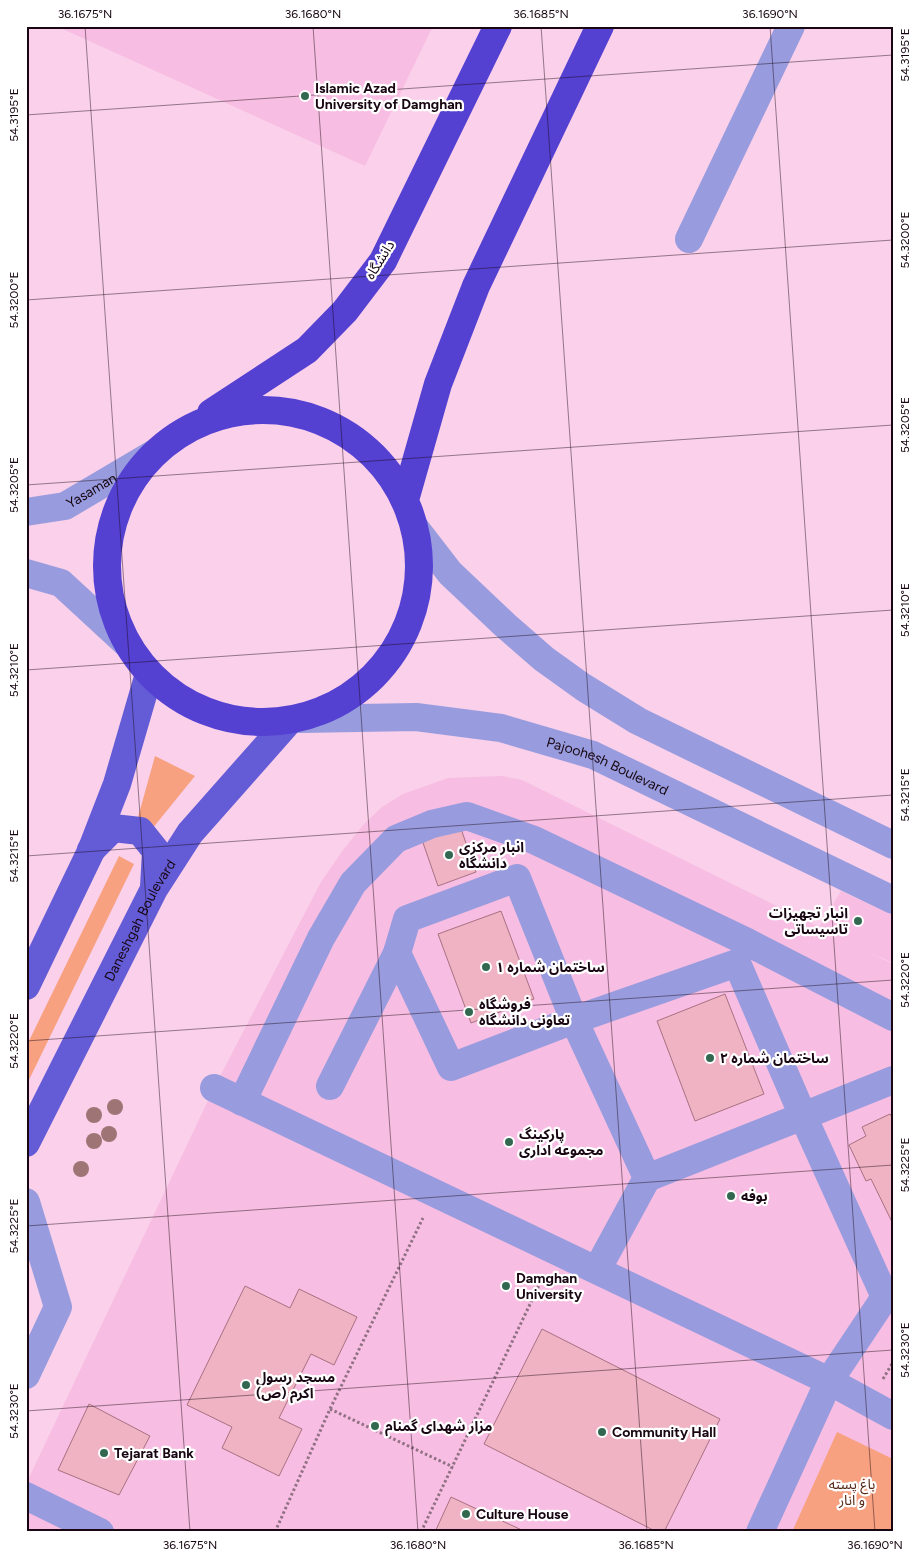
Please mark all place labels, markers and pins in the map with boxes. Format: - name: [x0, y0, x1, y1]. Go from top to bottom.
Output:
- place label: Islamic Azad University of Damghan: [315, 80, 463, 113]
- marker: Islamic Azad University of Damghan: [299, 90, 311, 102]
- place label: انبار مرکزی دانشگاه: [459, 839, 524, 872]
- marker: انبار مرکزی دانشگاه: [443, 849, 455, 861]
- place label: انبار تجهیزات تاسیساتی: [769, 905, 848, 938]
- marker: انبار تجهیزات تاسیساتی: [852, 915, 864, 927]
- place label: ساختمان شماره ۱: [496, 959, 605, 976]
- marker: ساختمان شماره ۱: [480, 961, 492, 973]
- place label: فروشگاه تعاونی دانشگاه: [479, 996, 570, 1029]
- marker: فروشگاه تعاونی دانشگاه: [463, 1006, 475, 1018]
- place label: ساختمان شماره ۲: [720, 1050, 829, 1067]
- marker: ساختمان شماره ۲: [704, 1052, 716, 1064]
- place label: پارکینگ مجموعه اداری: [519, 1126, 603, 1159]
- marker: پارکینگ مجموعه اداری: [503, 1136, 515, 1148]
- place label: بوفه: [741, 1188, 768, 1205]
- marker: بوفه: [725, 1190, 737, 1202]
- place label: Damghan University: [516, 1270, 583, 1303]
- marker: Damghan University: [500, 1280, 512, 1292]
- place label: مسجد رسول اکرم (ص): [256, 1369, 335, 1404]
- marker: مسجد رسول اکرم (ص): [240, 1379, 252, 1391]
- place label: مزار شهدای گمنام: [385, 1418, 493, 1437]
- marker: مزار شهدای گمنام: [369, 1420, 381, 1432]
- place label: Community Hall: [612, 1424, 716, 1441]
- marker: Community Hall: [596, 1426, 608, 1438]
- place label: Tejarat Bank: [114, 1445, 194, 1462]
- marker: Tejarat Bank: [98, 1447, 110, 1459]
- place label: Culture House: [476, 1506, 569, 1523]
- marker: Culture House: [460, 1508, 472, 1520]

